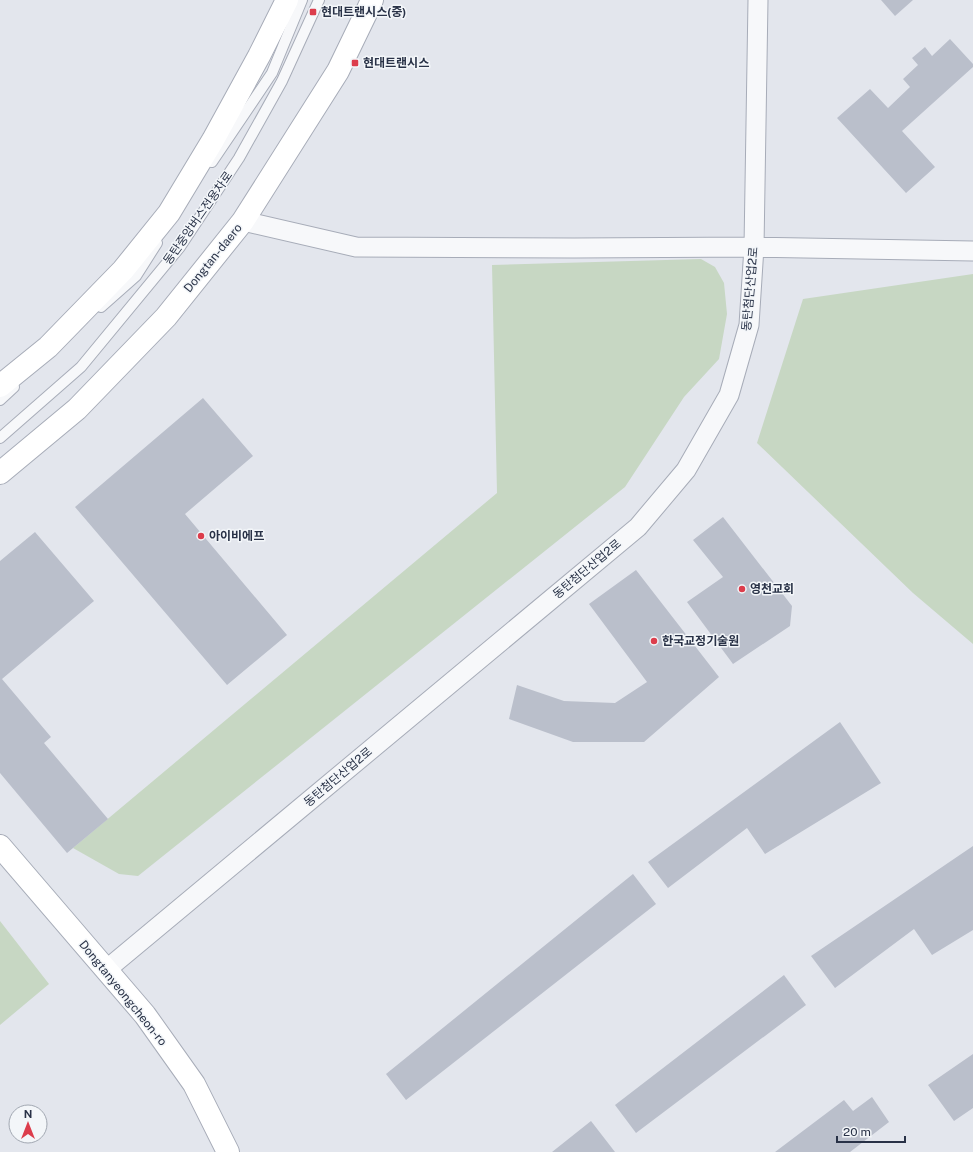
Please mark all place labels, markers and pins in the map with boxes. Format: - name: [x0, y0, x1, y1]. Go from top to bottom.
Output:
- place label: 현대트랜시스(중): [321, 5, 406, 19]
- marker: 현대트랜시스(중): [308, 7, 318, 17]
- place label: 현대트랜시스: [363, 56, 429, 70]
- marker: 현대트랜시스: [350, 58, 360, 68]
- place label: 아이비에프: [209, 529, 264, 543]
- marker: 아이비에프: [196, 531, 206, 541]
- place label: 영천교회: [750, 582, 794, 596]
- marker: 영천교회: [737, 584, 747, 594]
- place label: 한국교정기술원: [662, 634, 739, 648]
- marker: 한국교정기술원: [649, 636, 659, 646]

